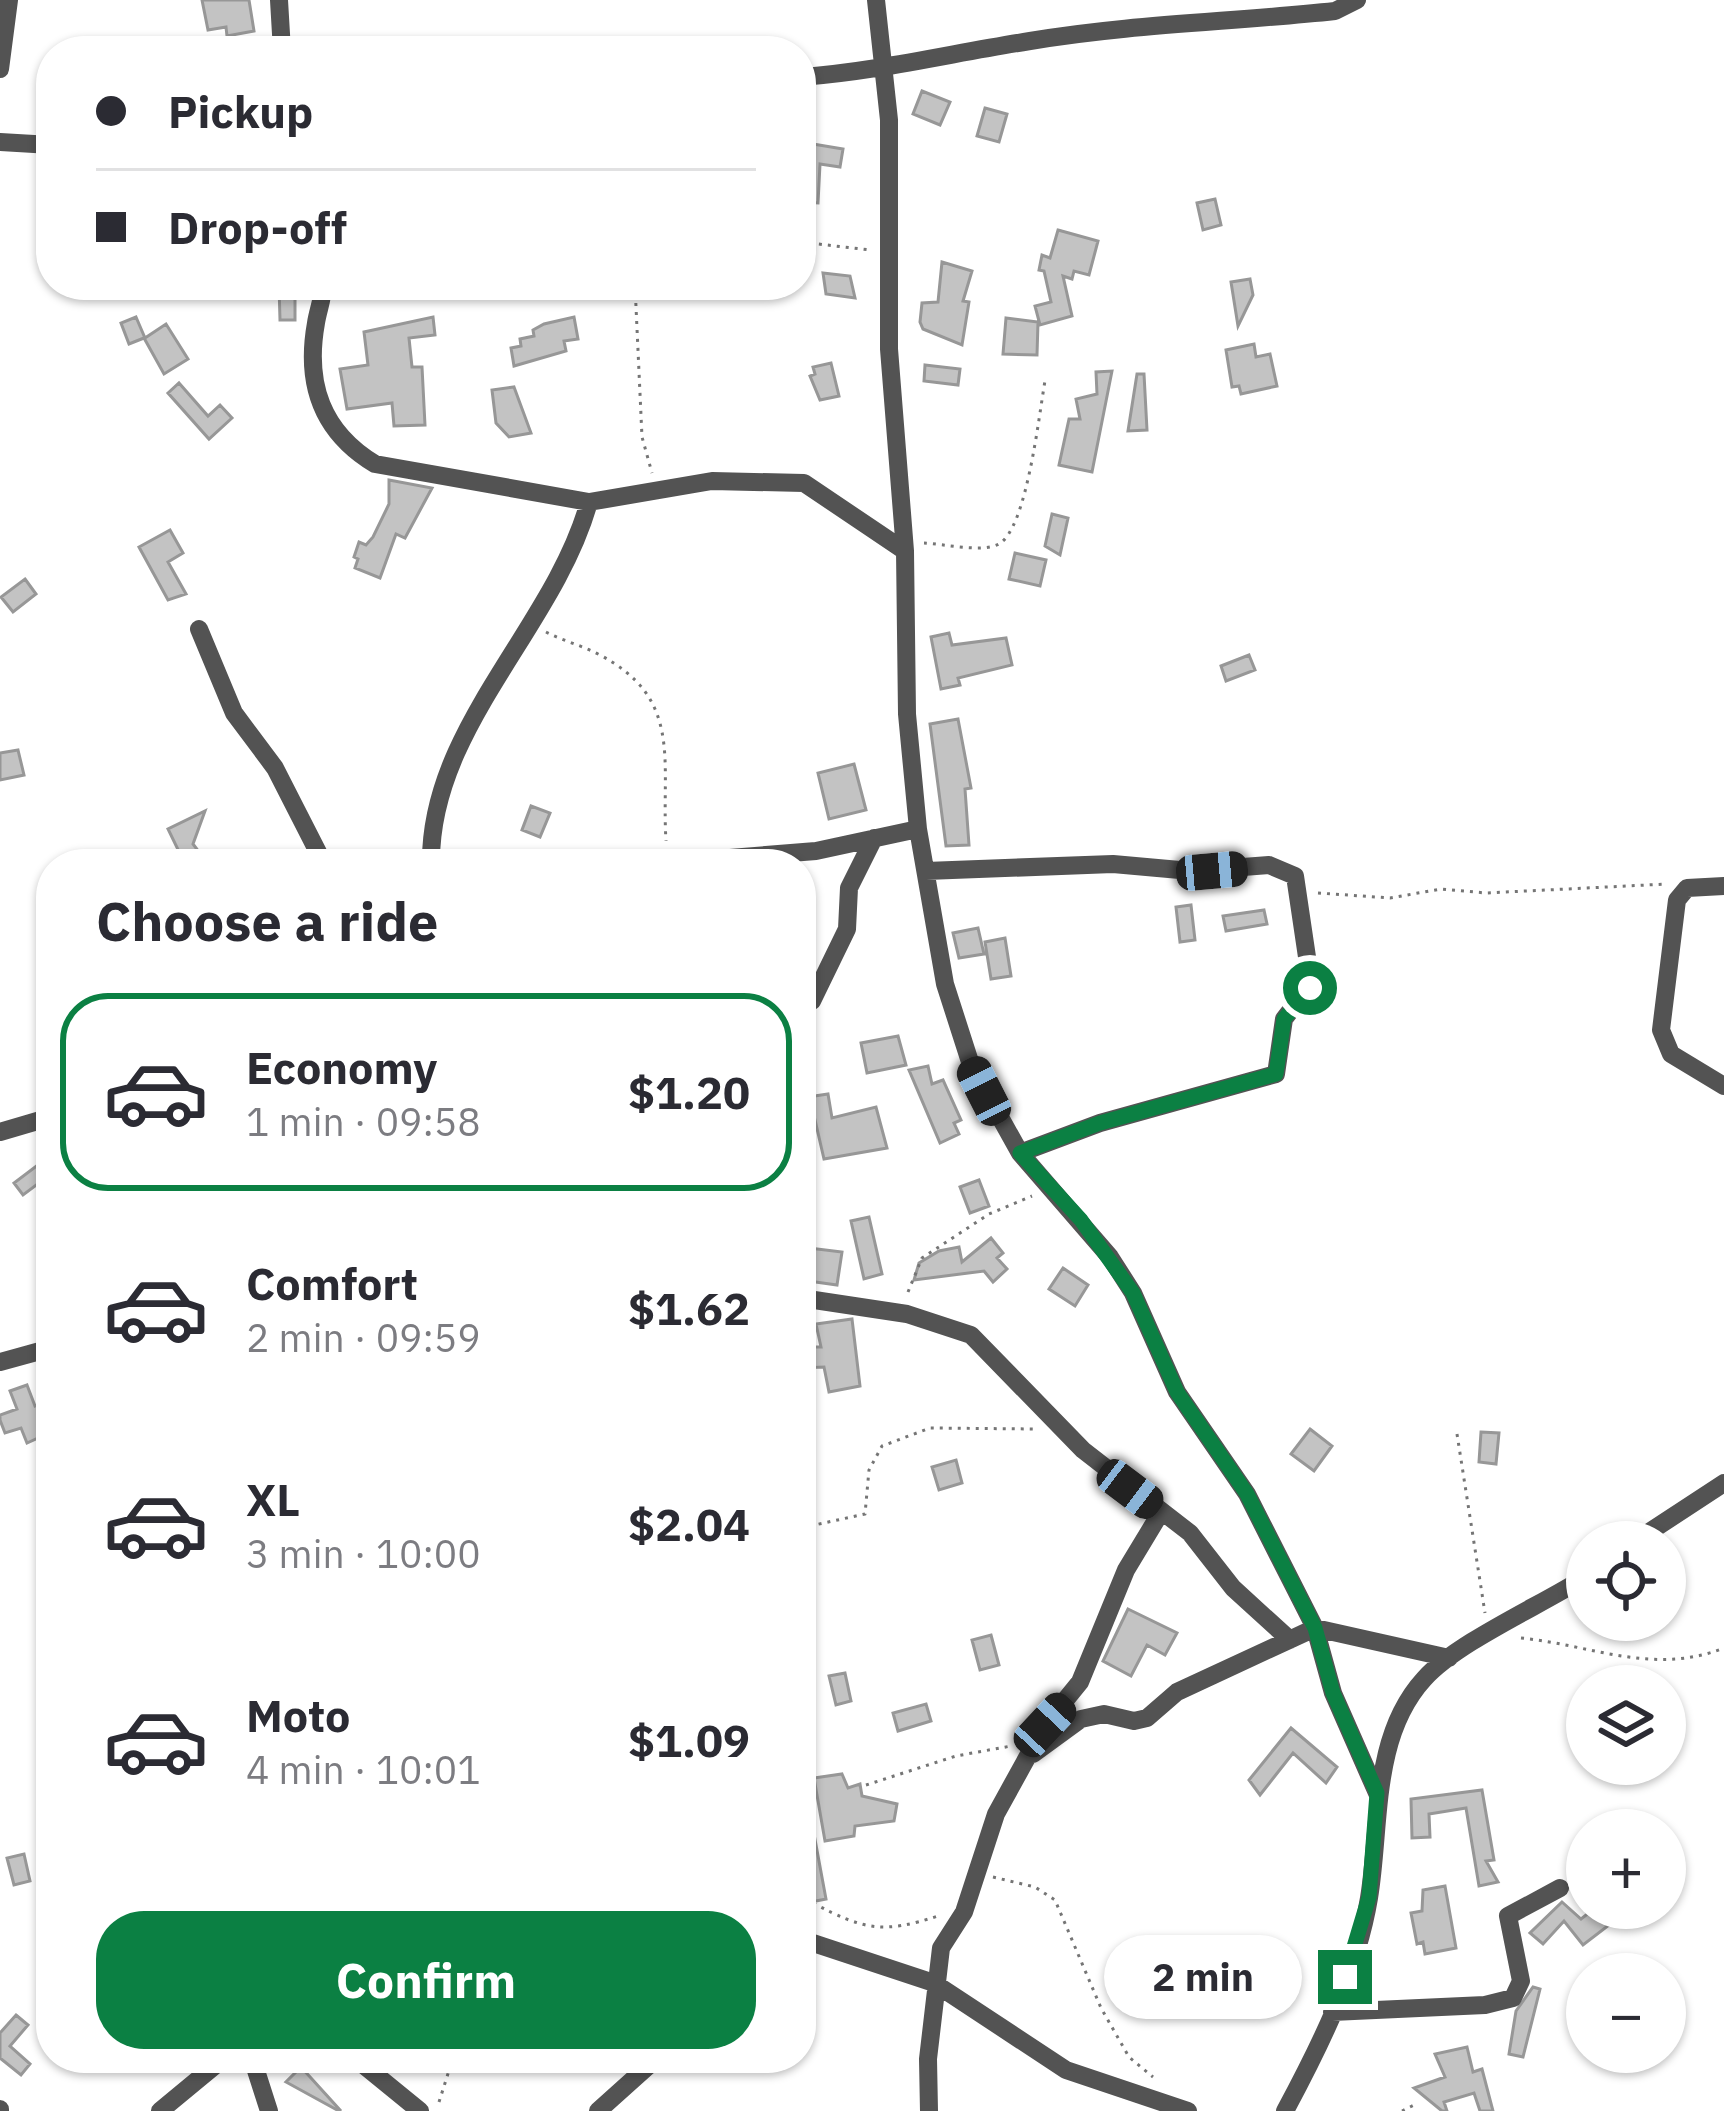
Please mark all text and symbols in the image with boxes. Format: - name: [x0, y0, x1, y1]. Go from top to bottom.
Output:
- text: Pickup: [168, 82, 313, 140]
- text: Drop-off: [168, 198, 347, 256]
- car: [1175, 850, 1249, 892]
- text: Choose a ride: [96, 886, 438, 956]
- route start: [1283, 961, 1337, 1015]
- icon: car: [102, 1038, 210, 1146]
- text: Economy: [246, 1038, 437, 1096]
- car: [952, 1051, 1016, 1131]
- text: $1.20: [628, 1063, 750, 1121]
- text: 1 min · 09:58: [246, 1096, 481, 1147]
- icon: car: [102, 1254, 210, 1362]
- text: Comfort: [246, 1254, 418, 1312]
- text: $1.62: [628, 1279, 750, 1337]
- text: 2 min · 09:59: [246, 1312, 481, 1363]
- car: [1090, 1453, 1170, 1525]
- icon: car: [102, 1470, 210, 1578]
- text: XL: [246, 1470, 300, 1528]
- text: $2.04: [628, 1495, 750, 1553]
- map controls: [1566, 1521, 1686, 2073]
- button: locate: [1566, 1521, 1686, 1641]
- text: 3 min · 10:00: [246, 1528, 481, 1579]
- button: layers: [1566, 1665, 1686, 1785]
- icon: car: [102, 1686, 210, 1794]
- text: Moto: [246, 1686, 350, 1744]
- car: [1007, 1686, 1083, 1764]
- text: $1.09: [628, 1711, 750, 1769]
- text: 4 min · 10:01: [246, 1744, 481, 1795]
- button: +: [1566, 1809, 1686, 1929]
- button: Confirm: [96, 1911, 756, 2049]
- callout: 2 min: [1105, 1935, 1303, 2019]
- route end: [1318, 1950, 1372, 2004]
- text: 2 min: [1152, 1951, 1254, 2002]
- button: −: [1566, 1953, 1686, 2073]

